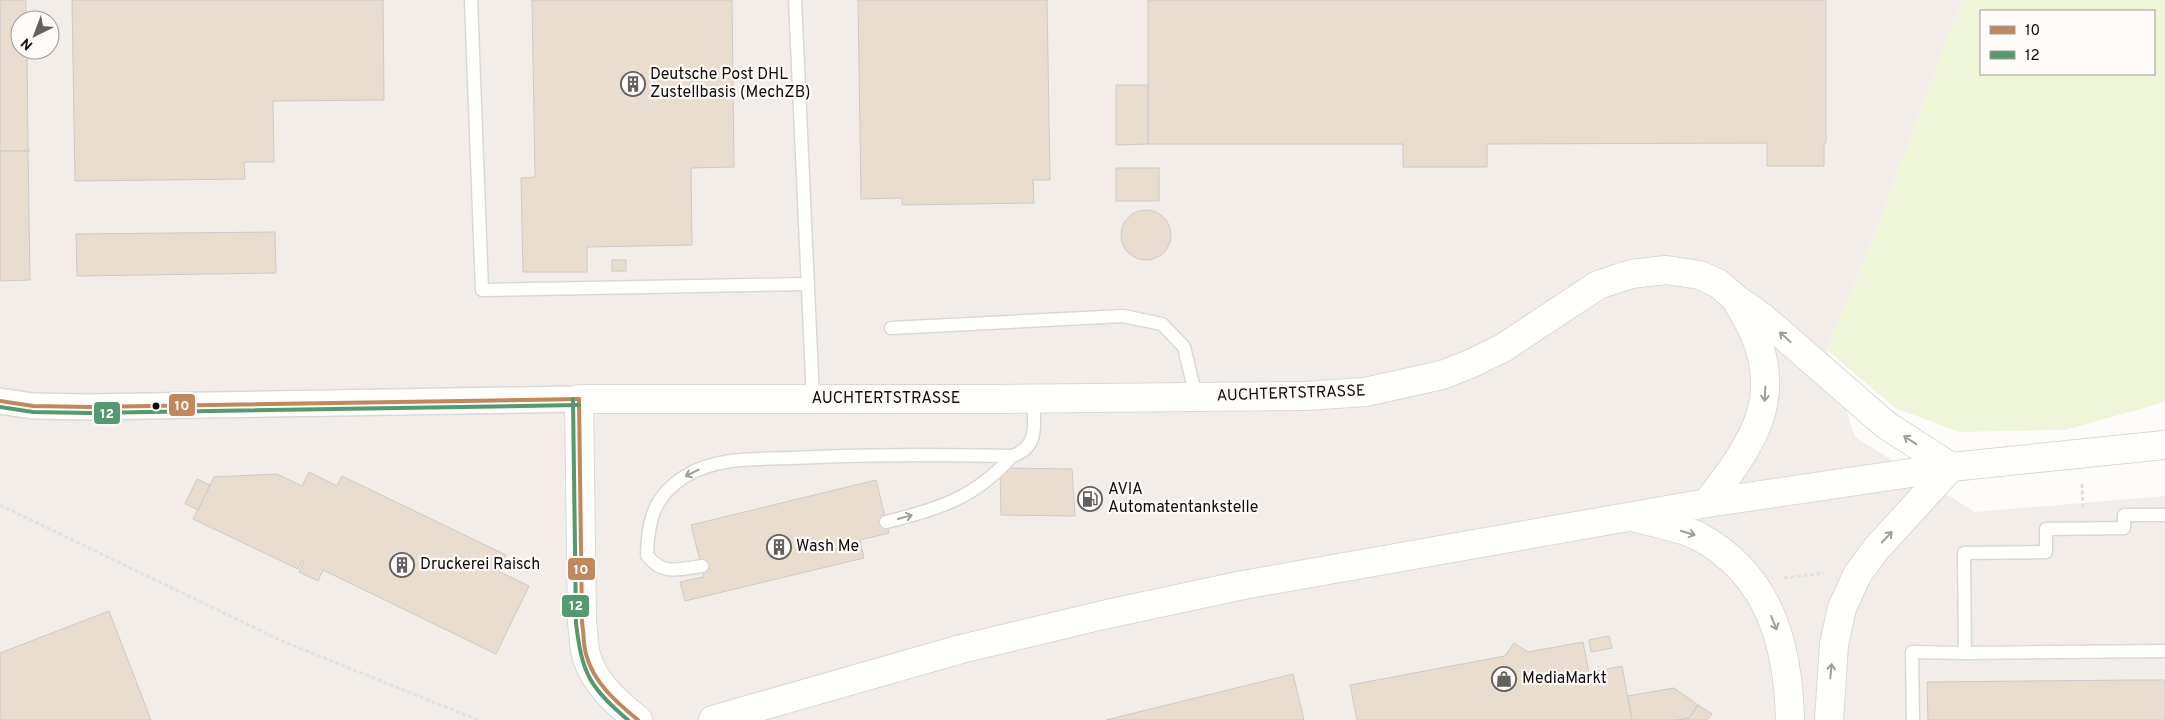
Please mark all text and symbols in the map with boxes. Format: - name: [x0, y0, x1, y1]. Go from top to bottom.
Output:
- north arrow: [10, 10, 60, 60]
- legend: [1980, 10, 2155, 75]
- text: 10: [2025, 22, 2040, 41]
- text: N: [18, 34, 37, 53]
- text: 12: [2025, 47, 2040, 66]
- place label: Deutsche Post DHL Zustellbasis (MechZB): [650, 65, 811, 103]
- building icon: Deutsche Post DHL Zustellbasis (MechZB): [620, 71, 646, 97]
- one-way arrow: [1779, 331, 1792, 343]
- street label: AUCHTERTSTRASSE: [1216, 381, 1366, 407]
- one-way arrow: [1760, 386, 1769, 402]
- street label: AUCHTERTSTRASSE: [812, 389, 960, 409]
- line badge: 10: [168, 393, 196, 417]
- text: 10: [175, 398, 189, 415]
- line badge: 12: [93, 401, 121, 425]
- unlabelled marker: [151, 401, 161, 411]
- text: 12: [100, 406, 114, 423]
- one-way arrow: [1903, 435, 1917, 446]
- one-way arrow: [685, 468, 700, 478]
- place label: AVIA Automatentankstelle: [1108, 480, 1258, 518]
- fuel station icon: AVIA Automatentankstelle: [1077, 486, 1103, 512]
- one-way arrow: [897, 512, 913, 521]
- one-way arrow: [1680, 529, 1696, 538]
- one-way arrow: [1882, 530, 1893, 543]
- building icon: Wash Me: [766, 534, 792, 560]
- place label: Wash Me: [796, 537, 859, 557]
- building icon: Druckerei Raisch: [389, 552, 415, 578]
- place label: Druckerei Raisch: [420, 555, 540, 575]
- line badge: 10: [567, 557, 596, 581]
- text: 10: [574, 562, 588, 579]
- line badge: 12: [561, 594, 590, 618]
- text: 12: [569, 598, 583, 615]
- one-way arrow: [1770, 615, 1779, 630]
- one-way arrow: [1826, 664, 1836, 680]
- shop icon: MediaMarkt: [1491, 666, 1517, 692]
- place label: MediaMarkt: [1522, 669, 1607, 689]

